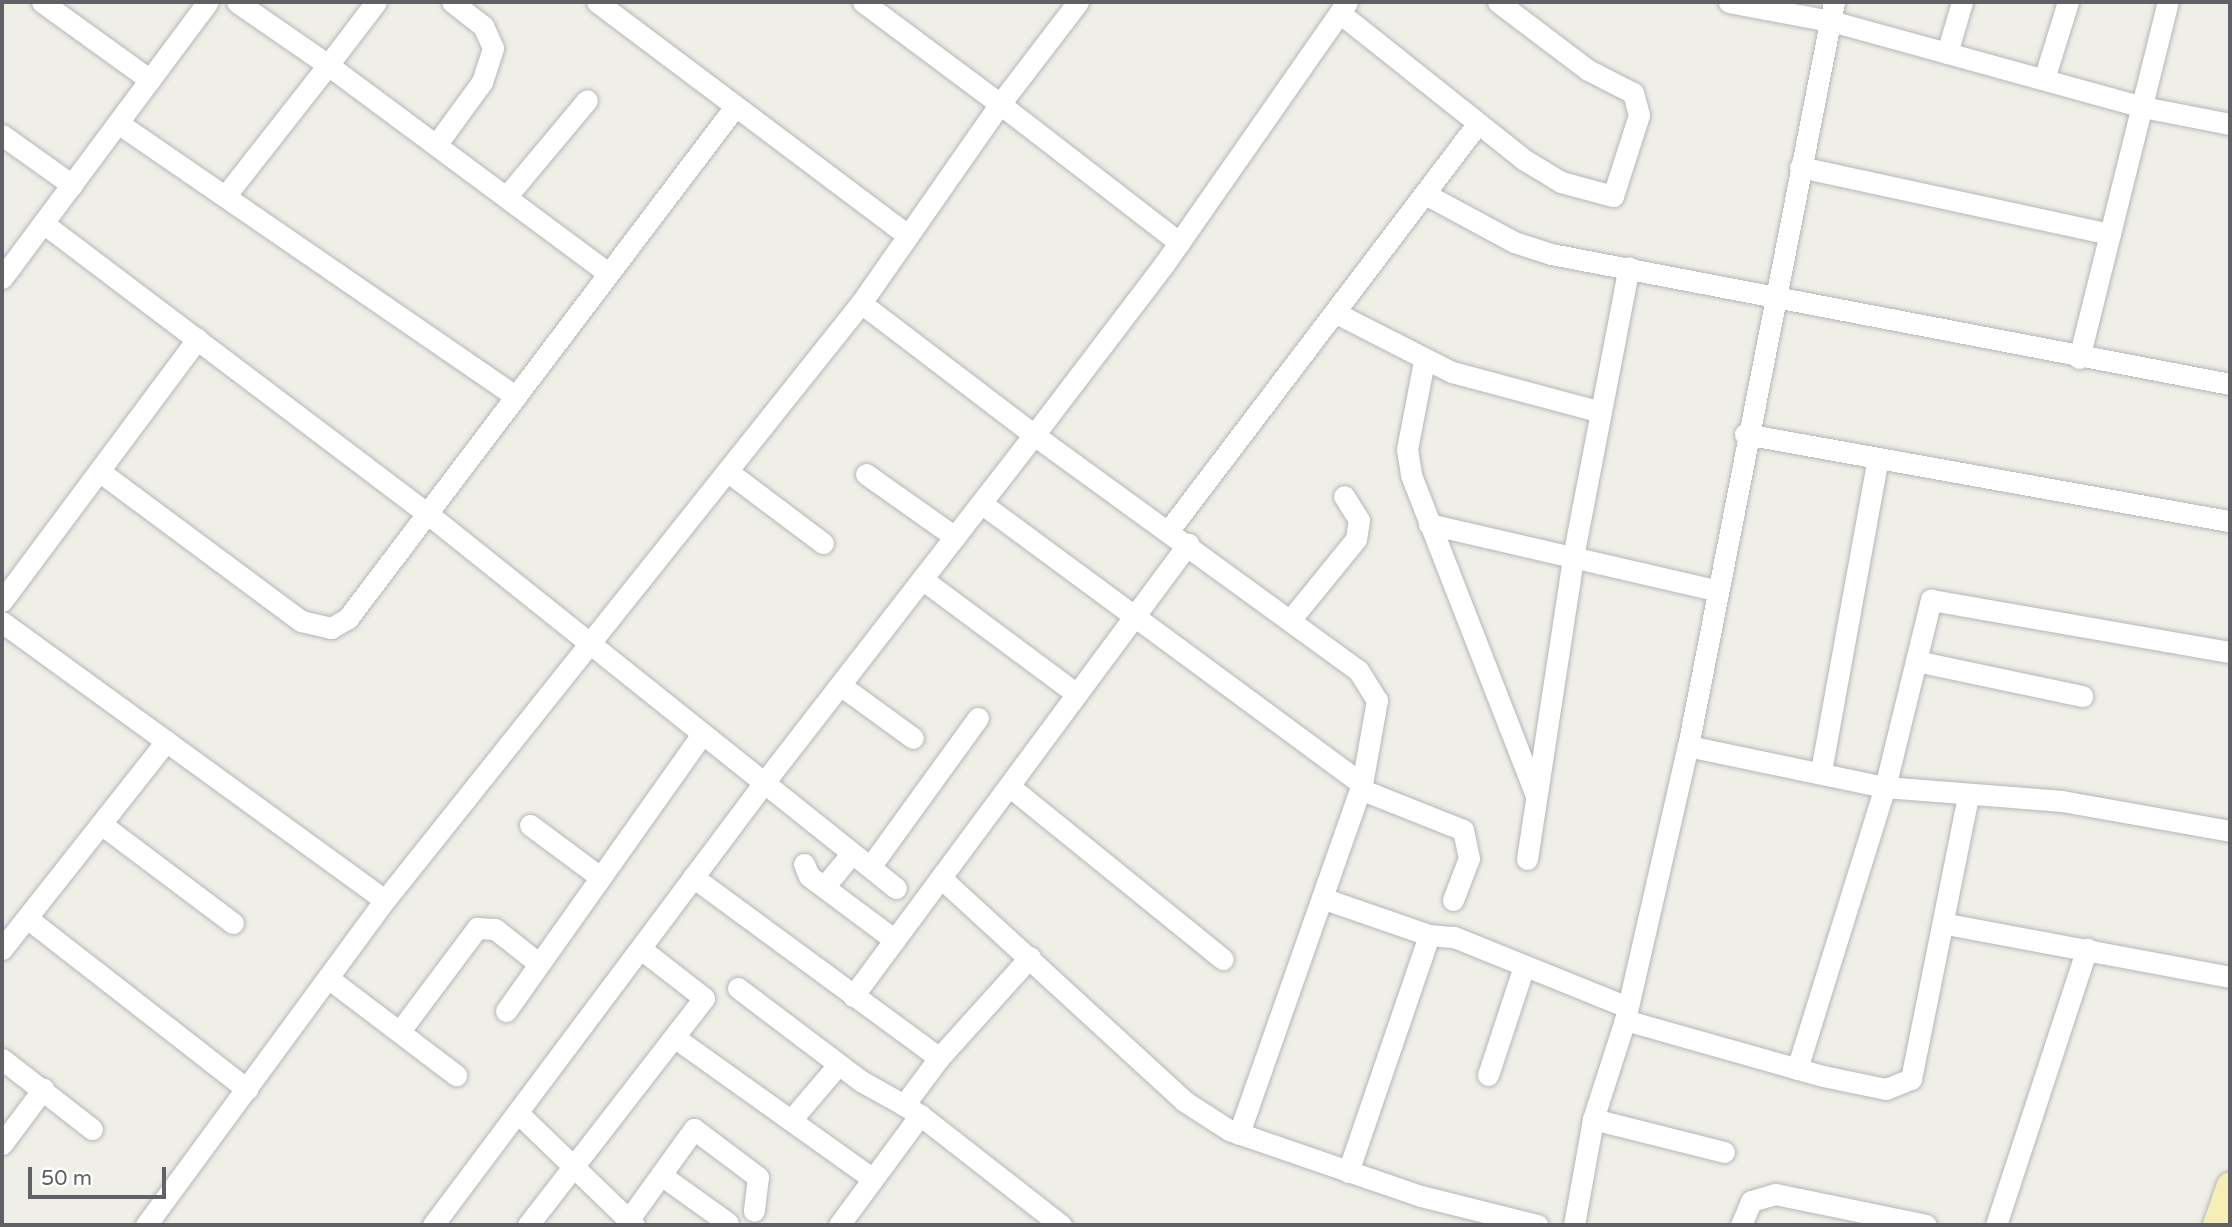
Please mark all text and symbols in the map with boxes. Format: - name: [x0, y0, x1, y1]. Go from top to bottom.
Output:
- scale bar: [32, 1154, 170, 1198]
- text: 50 m: [41, 1166, 92, 1191]

